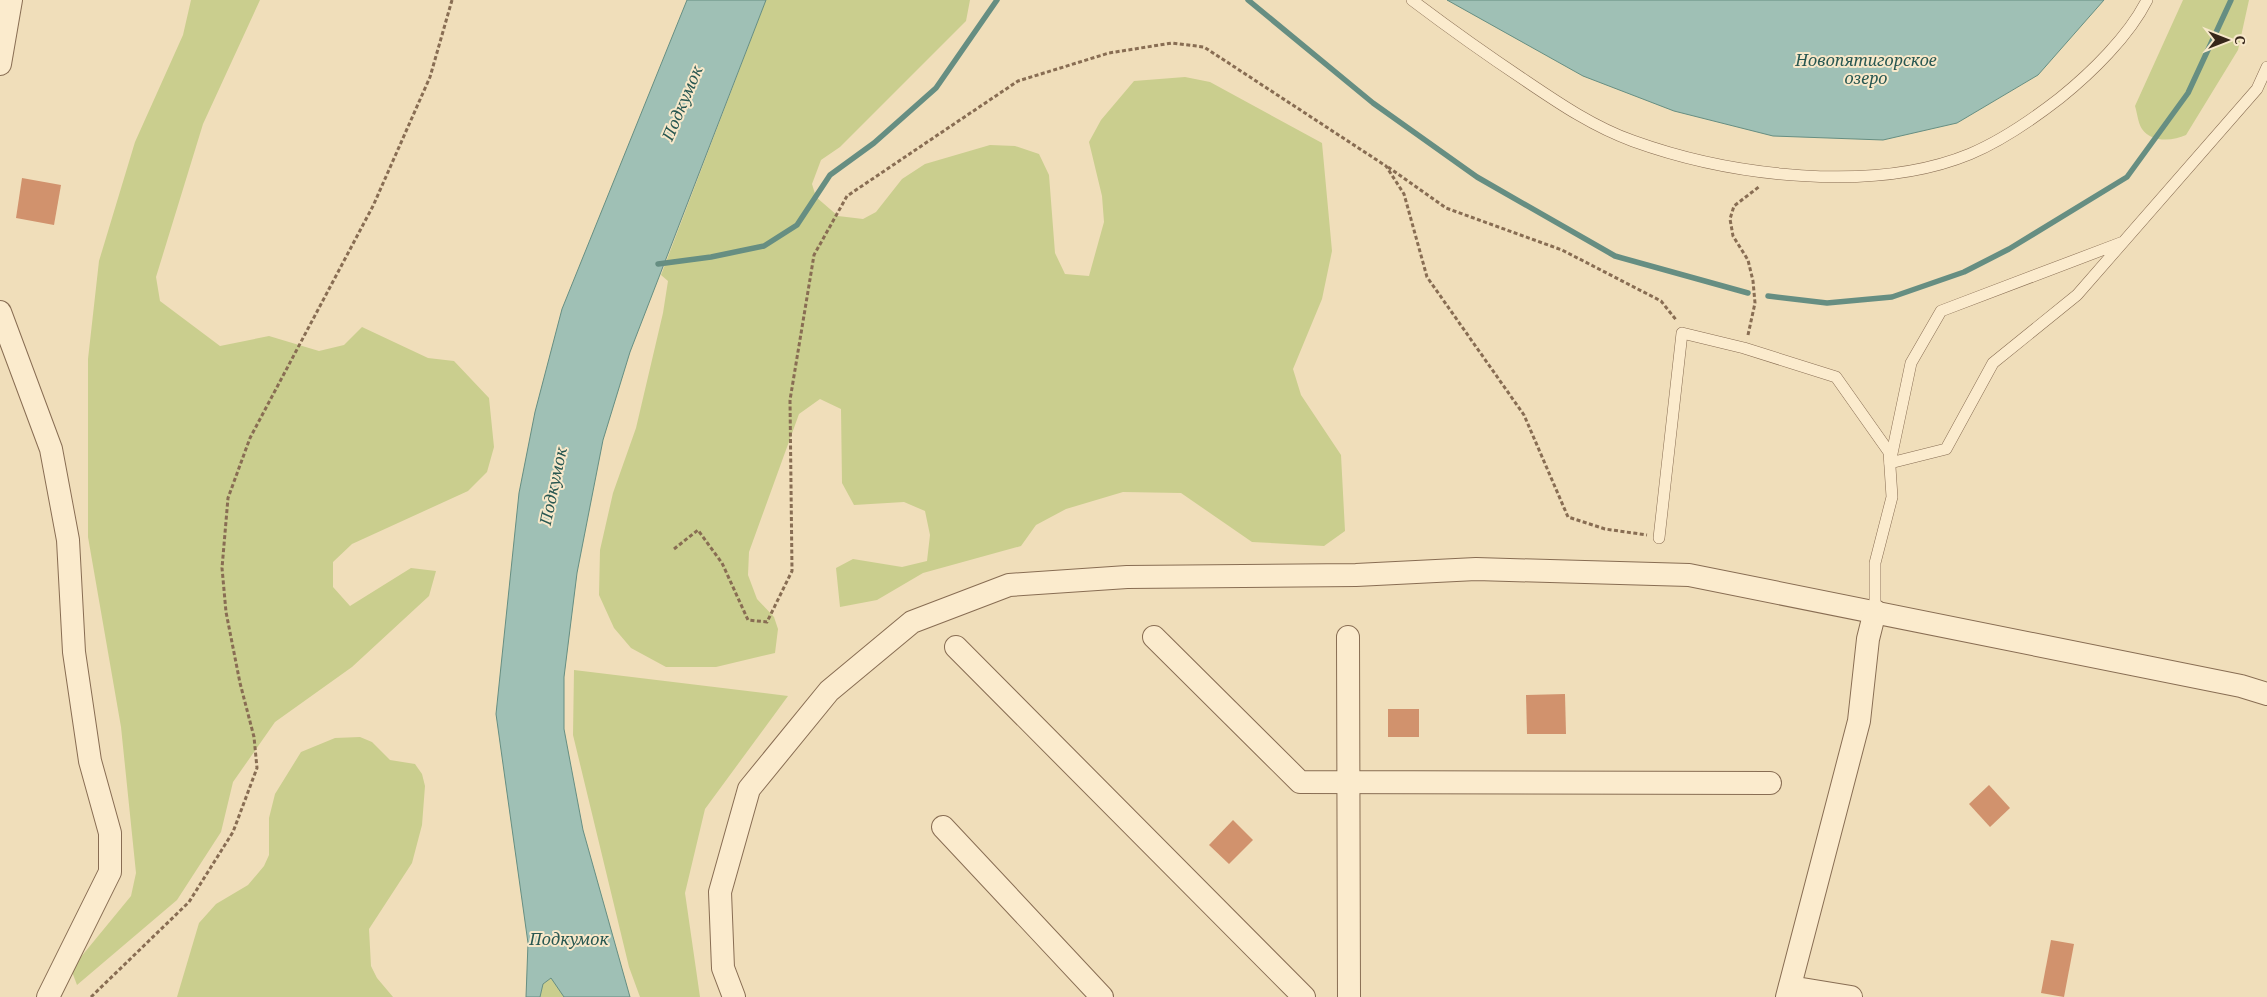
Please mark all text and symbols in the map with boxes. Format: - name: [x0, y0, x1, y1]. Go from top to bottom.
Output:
- north arrow: [2202, 15, 2252, 65]
- text: С: [2231, 35, 2250, 45]
- water label: Новопятигорское озеро: [1794, 49, 1937, 89]
- water label: Подкумок: [656, 61, 708, 145]
- water label: Подкумок: [534, 444, 572, 528]
- water label: Подкумок: [528, 928, 609, 950]

